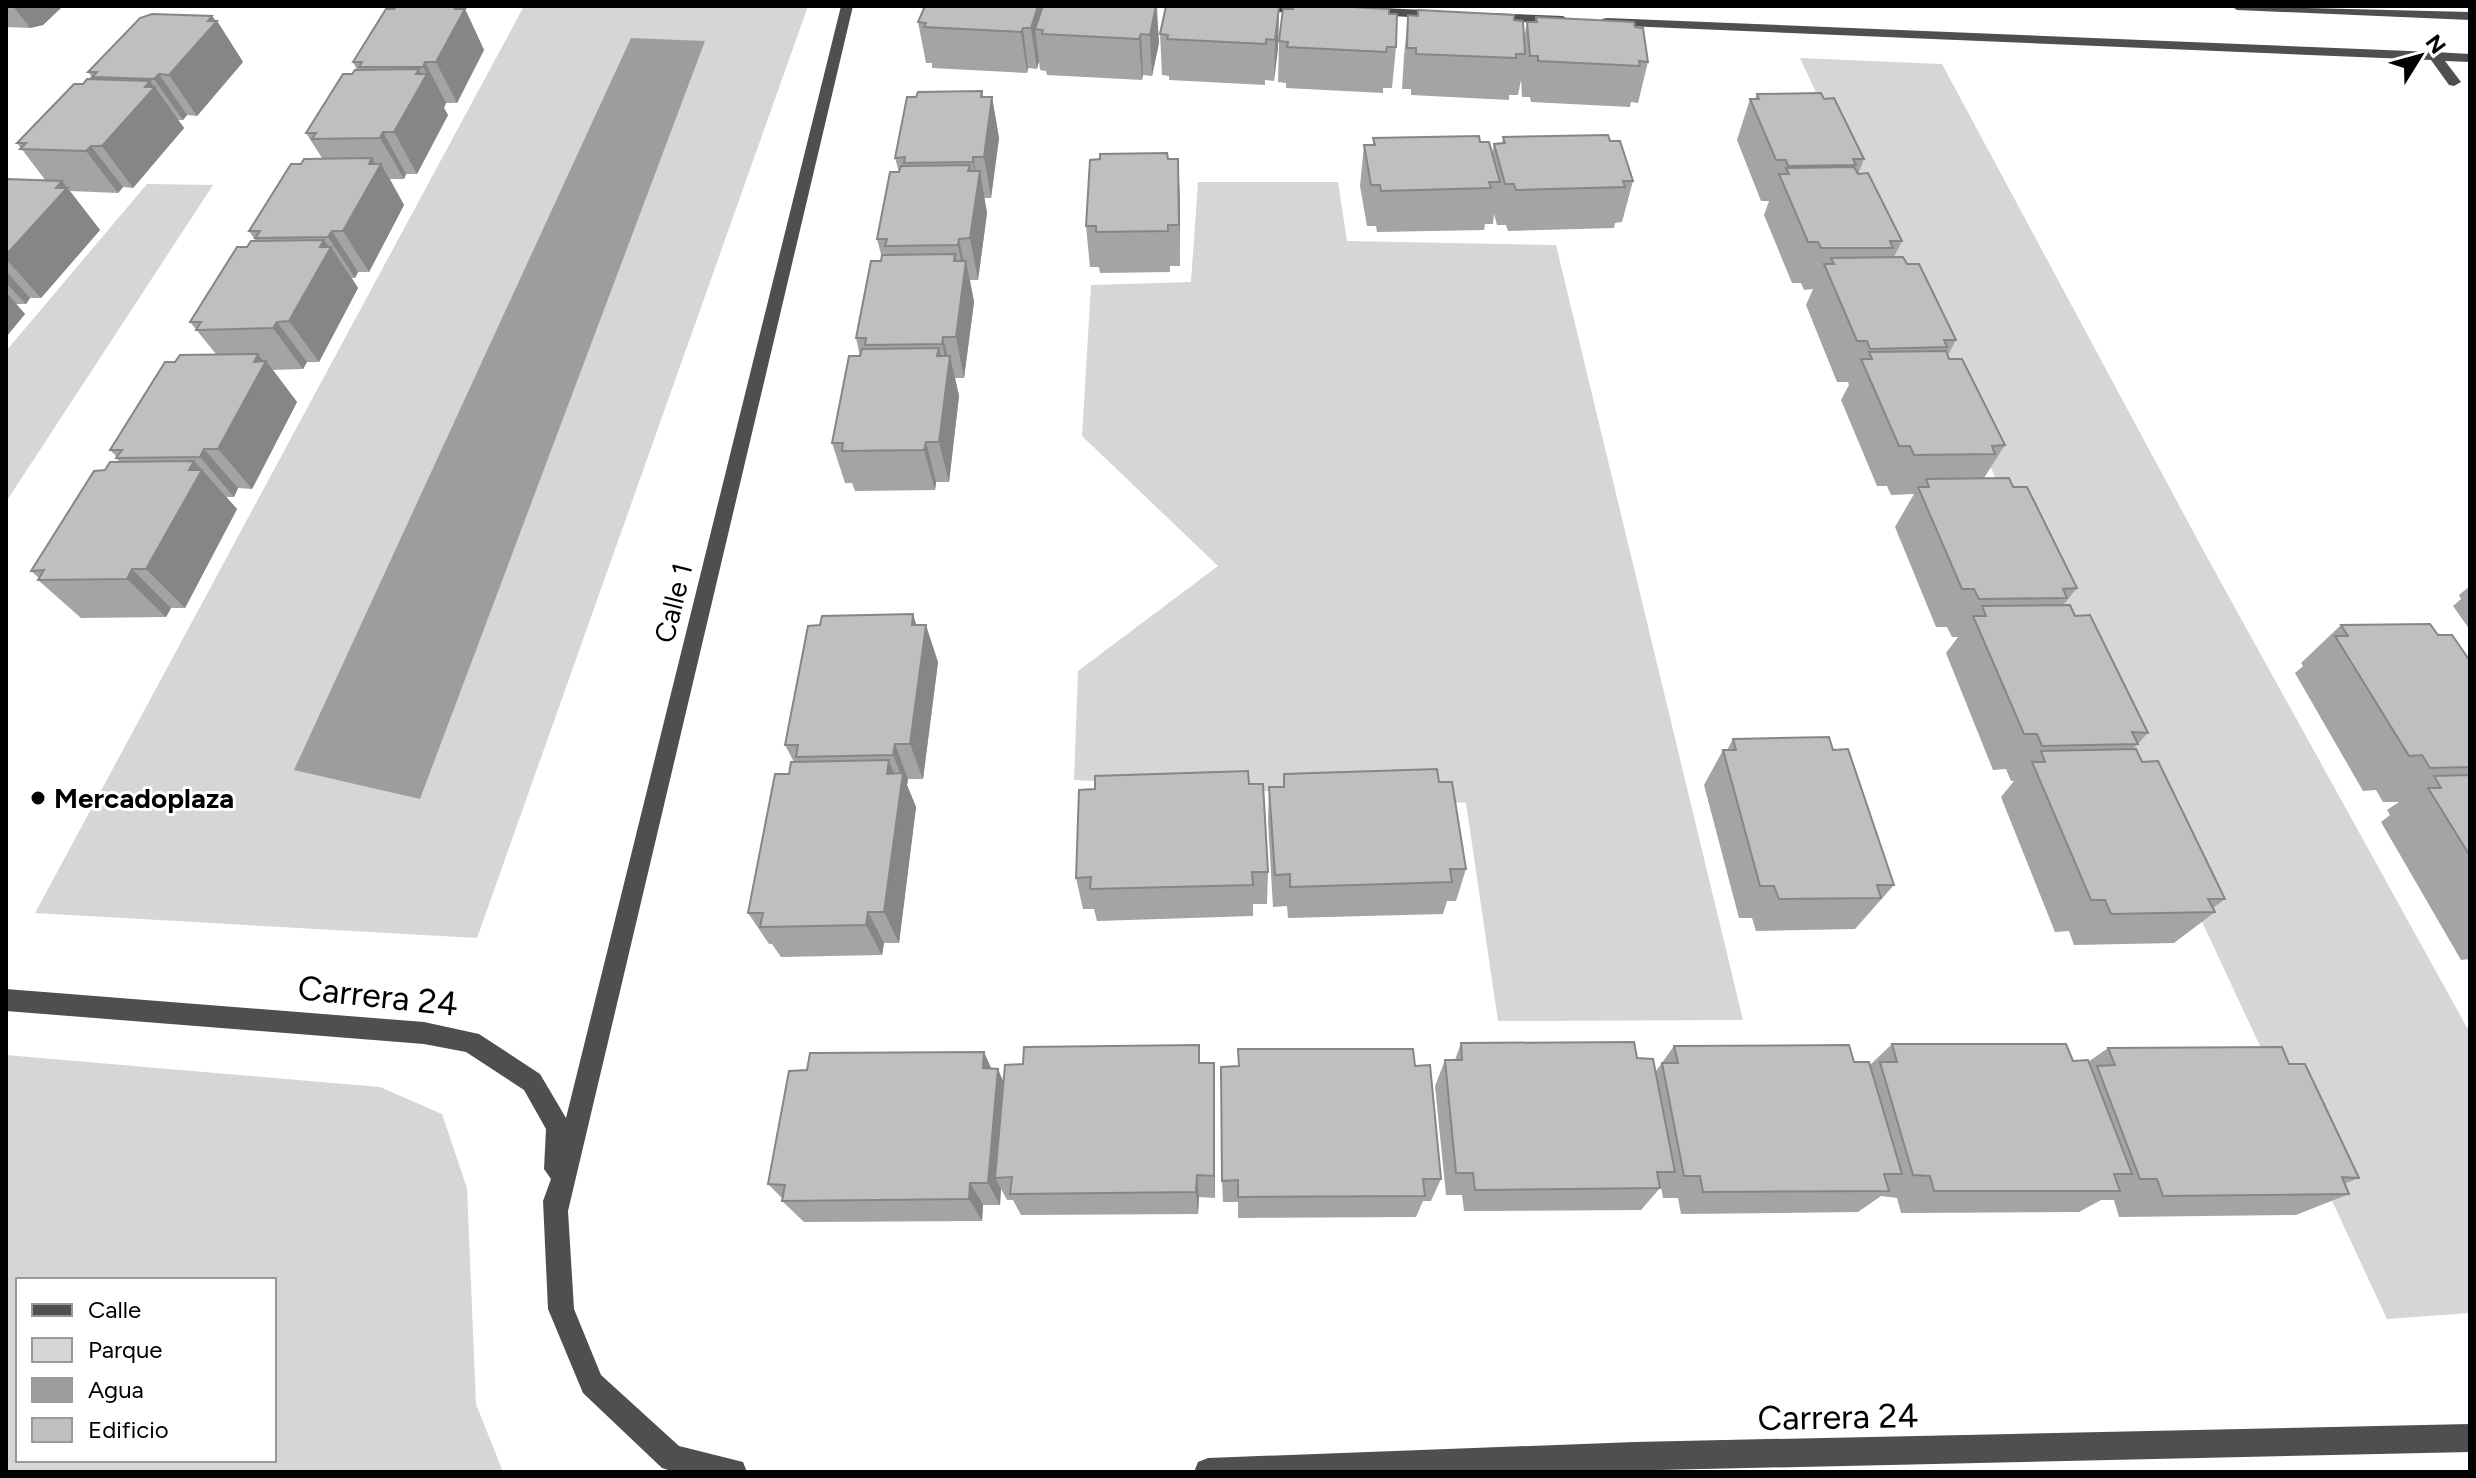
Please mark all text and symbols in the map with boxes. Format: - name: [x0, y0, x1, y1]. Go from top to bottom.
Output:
- north arrow: [2380, 16, 2460, 96]
- text: N: [2420, 29, 2451, 59]
- street label: Calle 1: [647, 560, 699, 646]
- place label: Mercadoplaza: [54, 781, 234, 815]
- marker: Mercadoplaza: [29, 789, 47, 807]
- street label: Carrera 24: [296, 967, 460, 1025]
- legend: [16, 1278, 276, 1462]
- text: Calle: [88, 1295, 141, 1324]
- text: Parque: [88, 1335, 162, 1364]
- text: Agua: [88, 1375, 144, 1404]
- street label: Carrera 24: [1757, 1395, 1919, 1439]
- text: Edificio: [88, 1415, 169, 1444]

